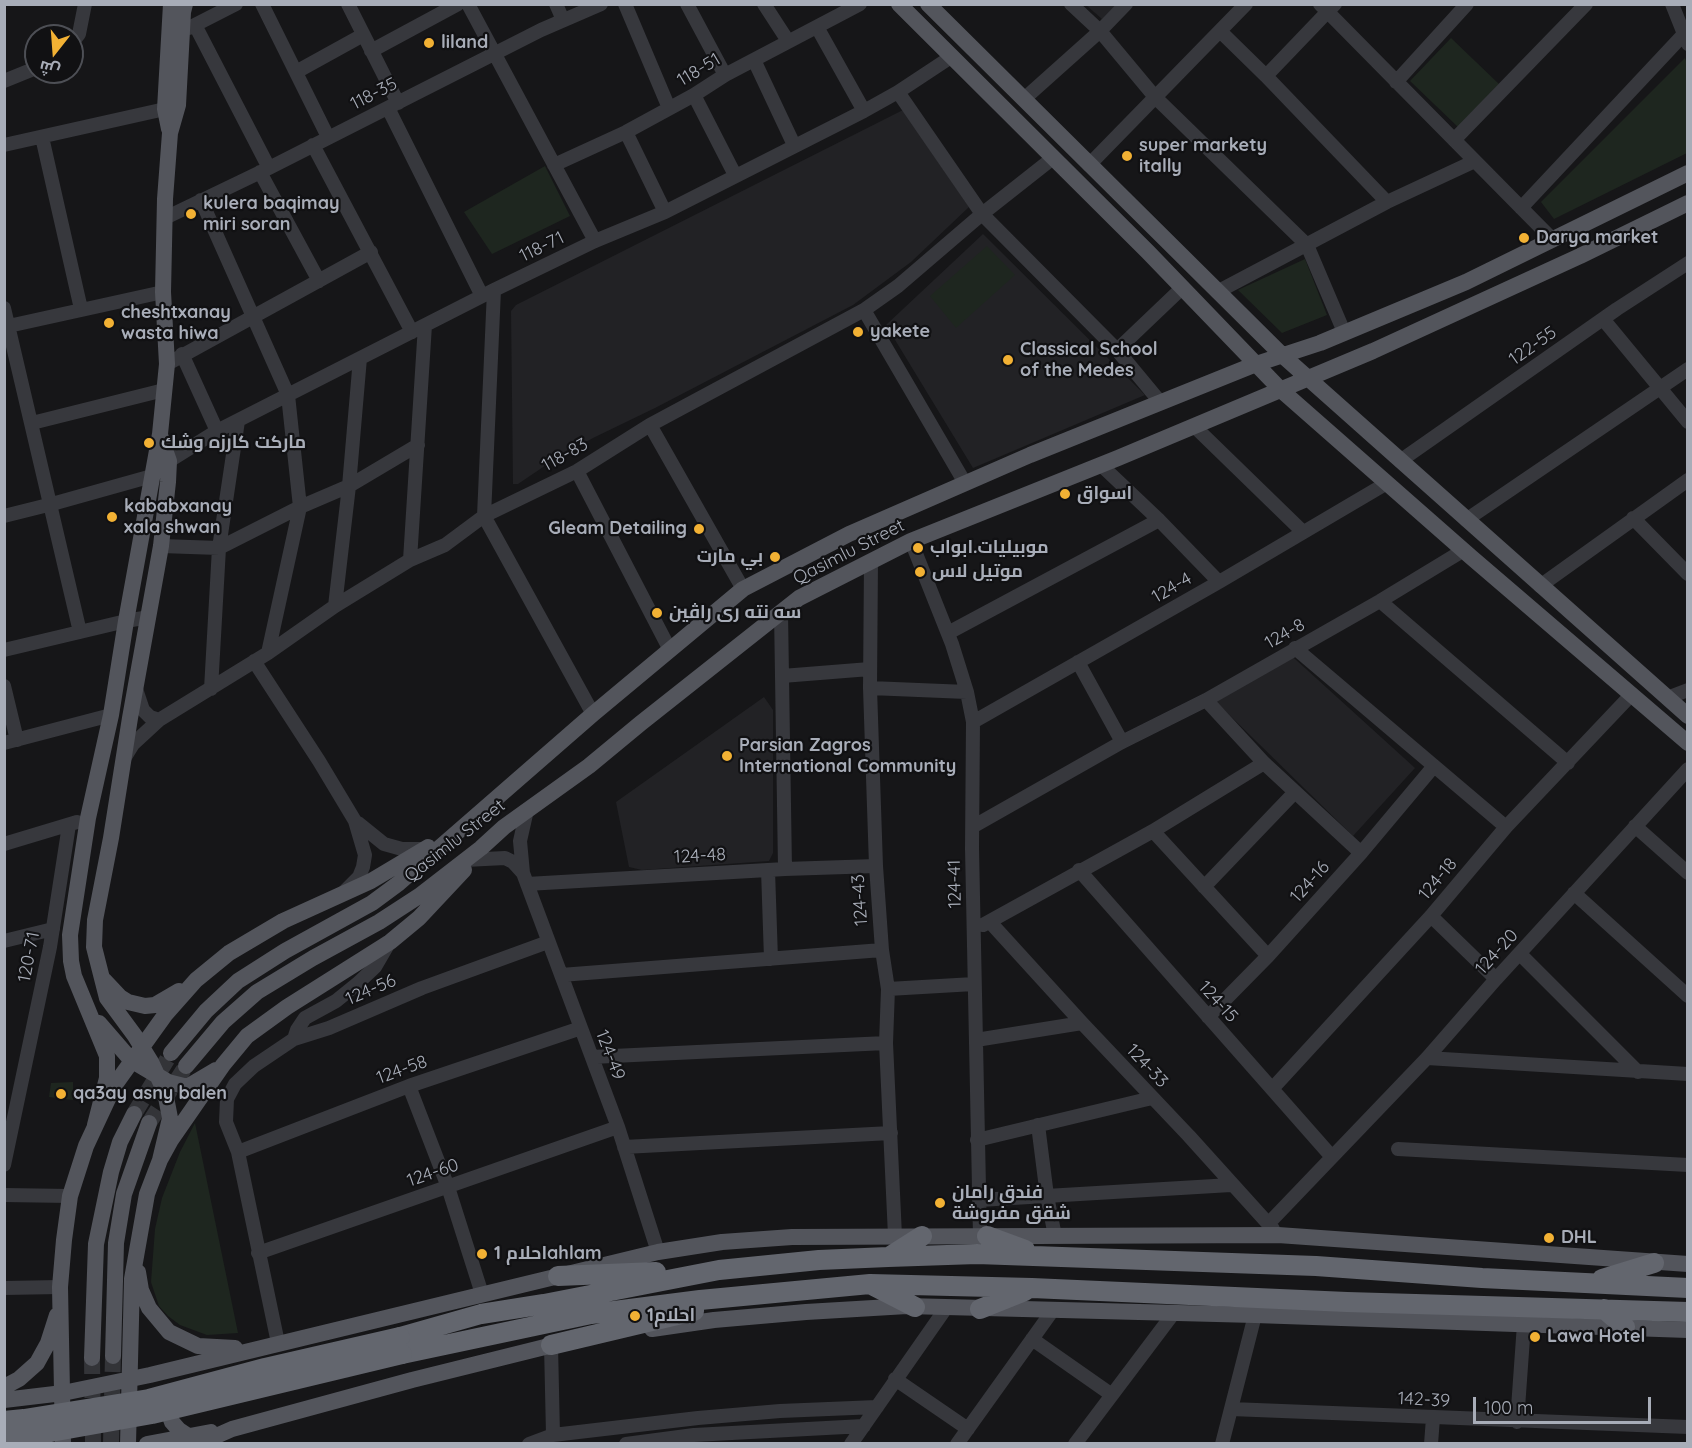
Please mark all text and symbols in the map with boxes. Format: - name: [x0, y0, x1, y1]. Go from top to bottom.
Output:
- north arrow: [24, 24, 84, 84]
- place label: liland: [441, 32, 488, 54]
- marker: liland: [422, 36, 436, 50]
- street label: 118-51: [673, 49, 725, 91]
- text: ش: [37, 57, 62, 82]
- street label: 118-35: [347, 73, 401, 115]
- place label: super markety itally: [1139, 135, 1267, 178]
- marker: super markety itally: [1120, 149, 1134, 163]
- place label: kulera baqimay miri soran: [203, 193, 340, 236]
- marker: kulera baqimay miri soran: [184, 207, 198, 221]
- street label: 118-71: [516, 227, 568, 267]
- place label: Darya market: [1536, 227, 1658, 249]
- marker: Darya market: [1517, 231, 1531, 245]
- place label: cheshtxanay wasta hiwa: [121, 302, 231, 344]
- marker: cheshtxanay wasta hiwa: [102, 316, 116, 330]
- place label: yakete: [870, 321, 930, 343]
- street label: 122-55: [1505, 322, 1561, 370]
- marker: yakete: [851, 325, 865, 339]
- place label: Classical School of the Medes: [1020, 339, 1158, 382]
- marker: Classical School of the Medes: [1001, 353, 1015, 367]
- place label: ماركت كارزه وشك: [161, 432, 306, 454]
- street label: 118-83: [538, 434, 592, 476]
- marker: ماركت كارزه وشك: [142, 436, 156, 450]
- place label: اسواق: [1077, 483, 1132, 505]
- marker: اسواق: [1058, 487, 1072, 501]
- place label: kababxanay xala shwan: [124, 496, 232, 538]
- marker: kababxanay xala shwan: [105, 510, 119, 524]
- street label: Qasimlu Street: [790, 515, 908, 589]
- place label: Gleam Detailing: [548, 518, 687, 540]
- marker: Gleam Detailing: [692, 522, 706, 536]
- place label: موبيليات.ابواب: [930, 537, 1049, 559]
- marker: موبيليات.ابواب: [911, 541, 925, 555]
- place label: بي مارت: [697, 546, 763, 568]
- marker: بي مارت: [768, 550, 782, 564]
- place label: موتيل لاس: [932, 561, 1023, 583]
- marker: موتيل لاس: [913, 565, 927, 579]
- street label: 124-4: [1148, 568, 1196, 608]
- place label: سه نته رى راڤين: [669, 602, 801, 624]
- marker: سه نته رى راڤين: [650, 606, 664, 620]
- street label: 124-8: [1261, 614, 1309, 654]
- place label: Parsian Zagros International Community: [739, 735, 956, 777]
- marker: Parsian Zagros International Community: [720, 749, 734, 763]
- street label: Qasimlu Street: [400, 795, 510, 887]
- street label: 124-48: [673, 844, 727, 868]
- street label: 124-18: [1414, 854, 1462, 904]
- street label: 124-16: [1286, 857, 1334, 907]
- street label: 124-41: [944, 859, 966, 909]
- street label: 124-43: [847, 873, 873, 927]
- street label: 124-20: [1471, 925, 1523, 979]
- street label: 120-71: [14, 930, 44, 984]
- street label: 124-56: [343, 970, 399, 1010]
- street label: 124-15: [1194, 977, 1242, 1027]
- street label: 124-49: [591, 1027, 629, 1083]
- street label: 124-33: [1121, 1040, 1173, 1092]
- street label: 124-58: [374, 1051, 430, 1089]
- place label: qa3ay asny balen: [73, 1083, 227, 1105]
- marker: qa3ay asny balen: [54, 1087, 68, 1101]
- street label: 124-60: [404, 1154, 462, 1192]
- place label: فندق رامان شقق مفروشة: [952, 1182, 1071, 1224]
- marker: فندق رامان شقق مفروشة: [933, 1196, 947, 1210]
- place label: DHL: [1561, 1227, 1597, 1249]
- marker: DHL: [1542, 1231, 1556, 1245]
- place label: احلام 1ahlam: [494, 1243, 602, 1265]
- marker: احلام 1ahlam: [475, 1247, 489, 1261]
- place label: احلام1: [647, 1305, 695, 1327]
- marker: احلام1: [628, 1309, 642, 1323]
- place label: Lawa Hotel: [1547, 1326, 1645, 1348]
- marker: Lawa Hotel: [1528, 1330, 1542, 1344]
- scale bar: [1476, 1385, 1654, 1423]
- street label: 142-39: [1397, 1388, 1451, 1412]
- text: 100 m: [1484, 1396, 1533, 1419]

